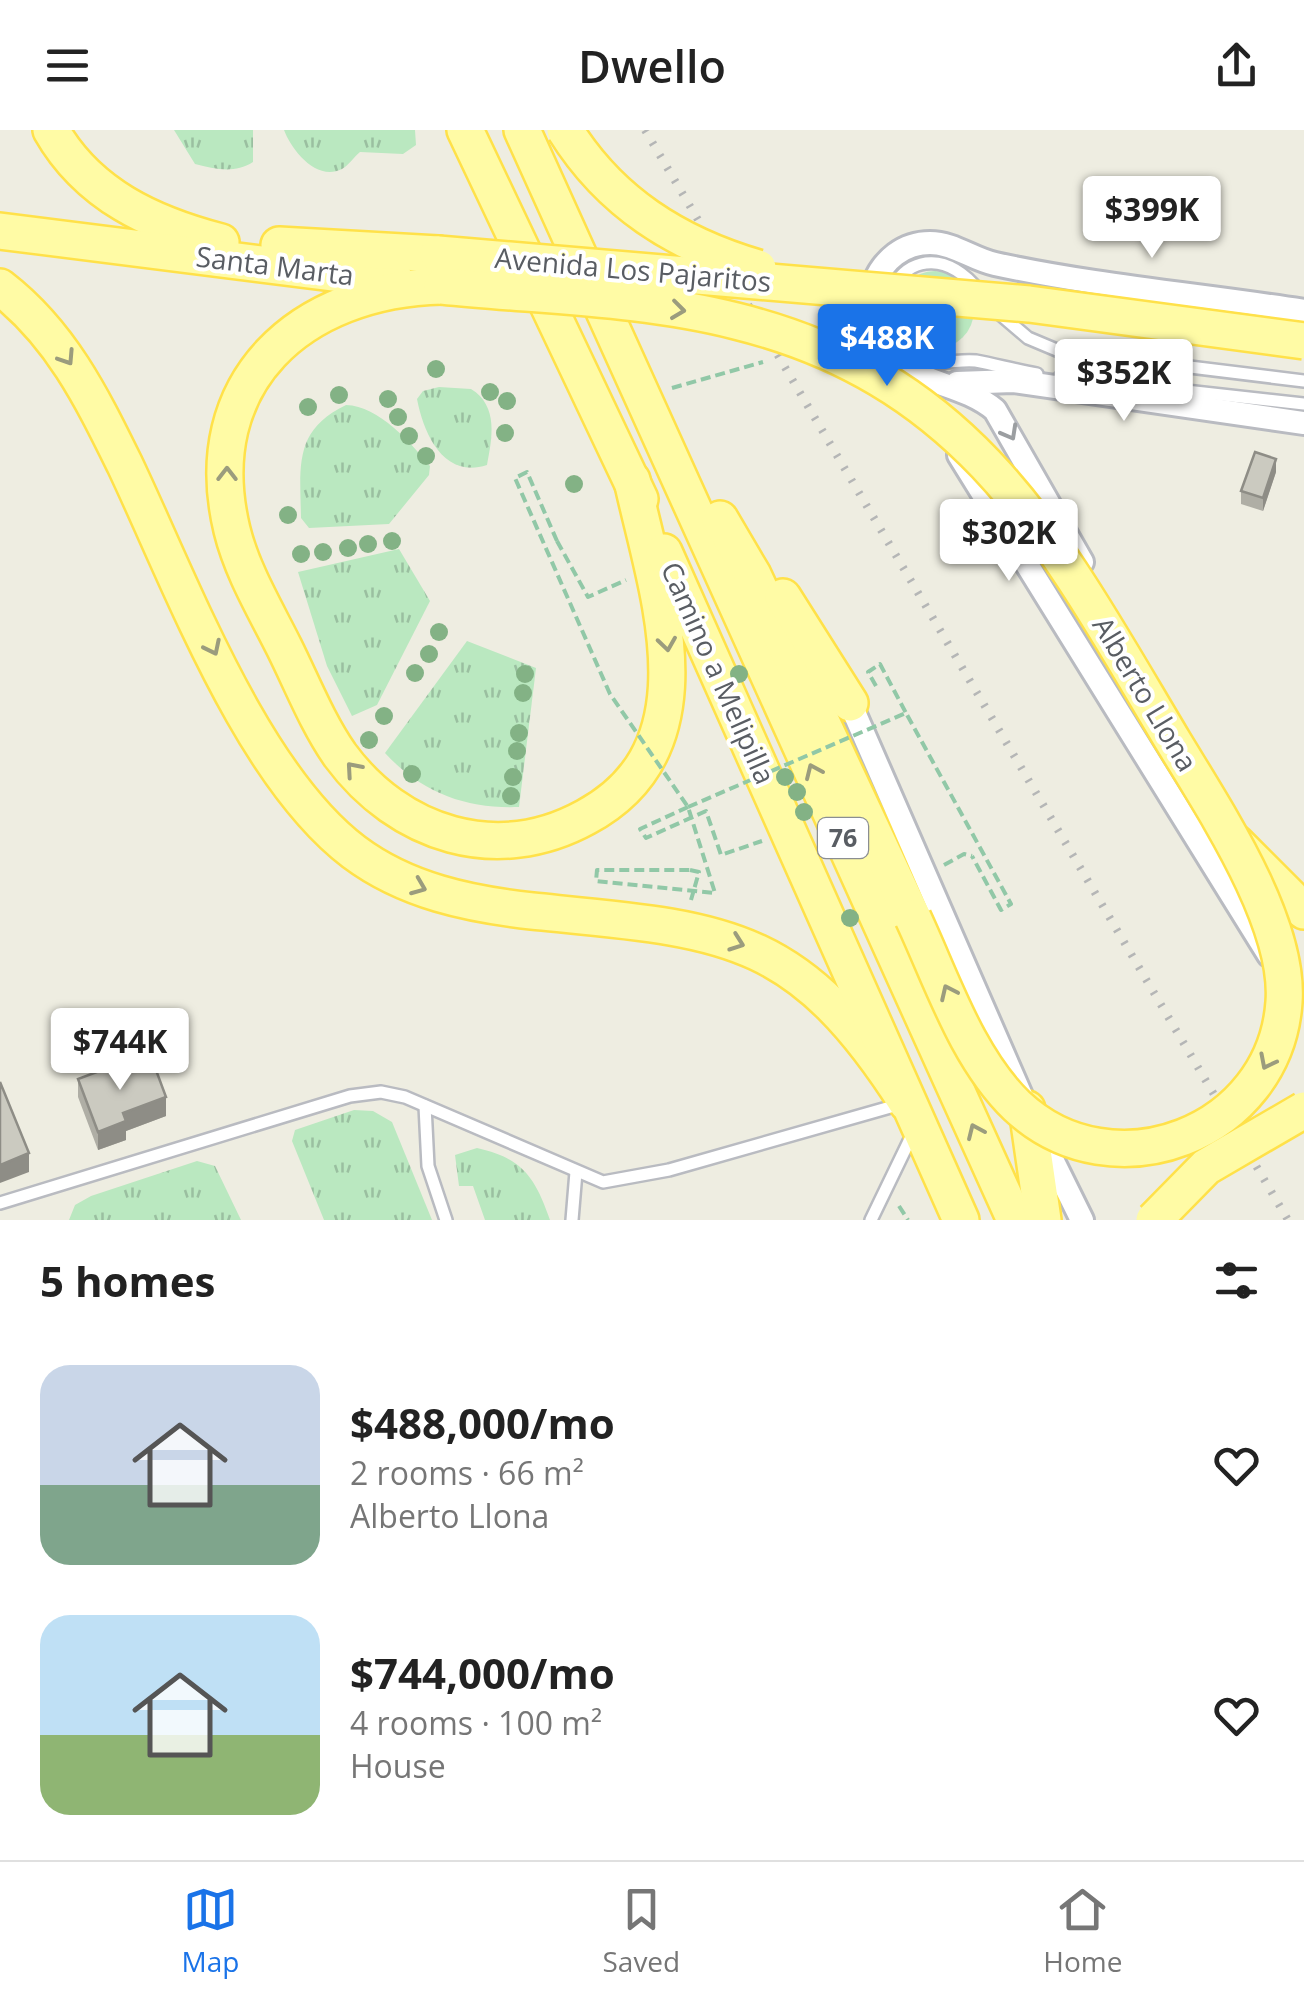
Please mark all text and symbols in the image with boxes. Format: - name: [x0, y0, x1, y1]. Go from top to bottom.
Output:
- text: Dwello: [578, 35, 726, 96]
- icon: menu: [40, 38, 95, 93]
- icon: share: [1209, 38, 1264, 93]
- pin: $399K: [1082, 176, 1222, 261]
- text: $399K: [1105, 187, 1199, 230]
- street label: Santa Marta: [194, 236, 356, 294]
- street label: Avenida Los Pajaritos: [493, 238, 773, 300]
- one-way arrow: [671, 299, 687, 320]
- pin: $488K: [817, 304, 957, 389]
- text: $488K: [840, 315, 934, 358]
- pin: $352K: [1054, 339, 1194, 424]
- one-way arrow: [54, 347, 73, 365]
- text: $352K: [1077, 350, 1171, 393]
- one-way arrow: [998, 423, 1017, 441]
- one-way arrow: [216, 466, 238, 482]
- pin: $302K: [939, 499, 1079, 584]
- text: $302K: [962, 510, 1056, 553]
- street label: Camino a Melipilla: [653, 556, 785, 790]
- street label: Alberto Llona: [1085, 609, 1207, 778]
- one-way arrow: [655, 635, 676, 652]
- one-way arrow: [200, 638, 220, 656]
- one-way arrow: [346, 762, 364, 781]
- one-way arrow: [805, 763, 825, 781]
- road number: 76: [818, 818, 868, 858]
- one-way arrow: [409, 875, 426, 895]
- one-way arrow: [728, 931, 745, 952]
- one-way arrow: [940, 984, 960, 1002]
- pin: $744K: [50, 1008, 190, 1093]
- text: $744K: [73, 1019, 167, 1062]
- one-way arrow: [1260, 1052, 1279, 1070]
- one-way arrow: [967, 1123, 987, 1141]
- text: 5 homes: [40, 1252, 215, 1309]
- icon: filters: [1209, 1253, 1264, 1308]
- text: $488,000/mo: [350, 1394, 615, 1451]
- icon: home: [120, 1405, 240, 1525]
- icon: heart: [1209, 1438, 1264, 1493]
- text: 2 rooms · 66 m²: [350, 1451, 584, 1494]
- text: Alberto Llona: [350, 1494, 549, 1537]
- text: $744,000/mo: [350, 1644, 615, 1701]
- icon: home: [120, 1655, 240, 1775]
- icon: heart: [1209, 1688, 1264, 1743]
- text: 4 rooms · 100 m²: [350, 1701, 602, 1744]
- text: House: [350, 1744, 446, 1787]
- tab: Map: [182, 1882, 239, 1980]
- tab: Saved: [602, 1882, 680, 1980]
- tab: Home: [1043, 1882, 1122, 1980]

